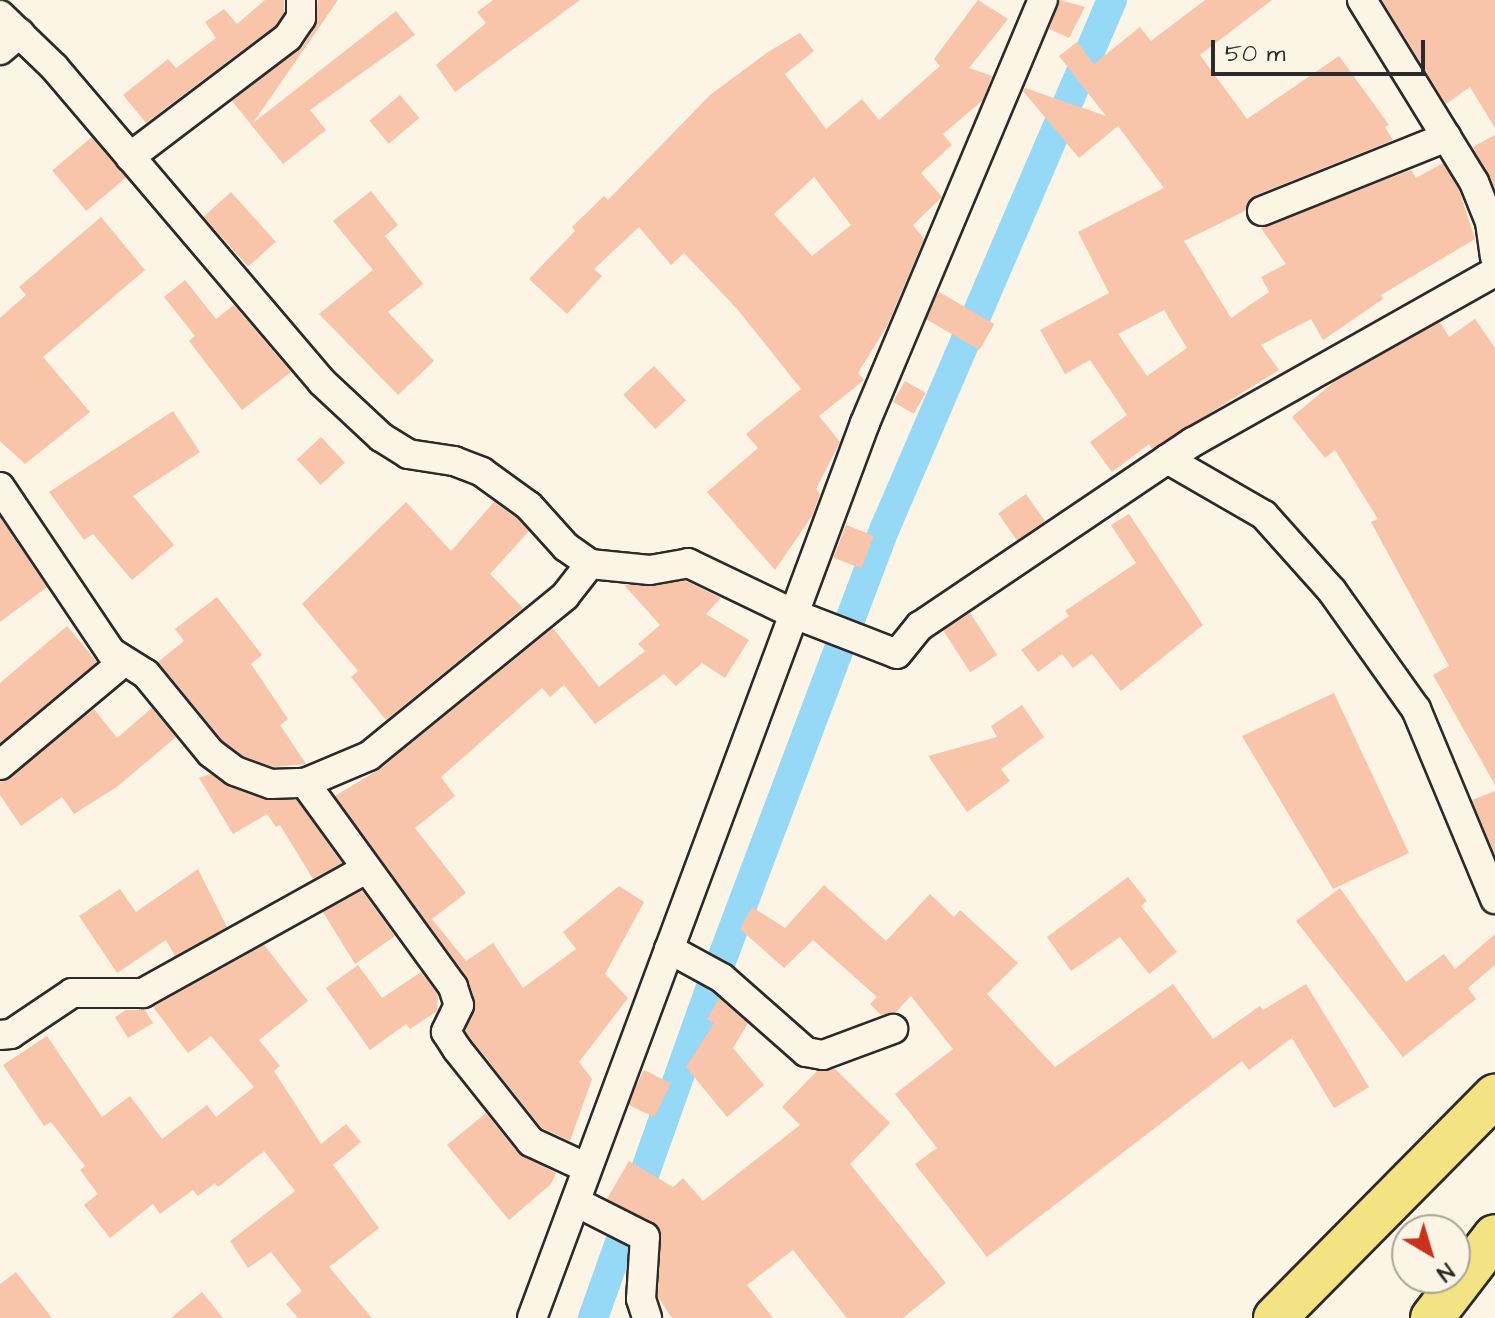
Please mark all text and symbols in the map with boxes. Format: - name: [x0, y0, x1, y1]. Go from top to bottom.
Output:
- scale bar: [1215, 24, 1429, 74]
- text: 50 m: [1225, 37, 1285, 71]
- north arrow: [1391, 1214, 1471, 1294]
- text: N: [1430, 1255, 1460, 1288]

